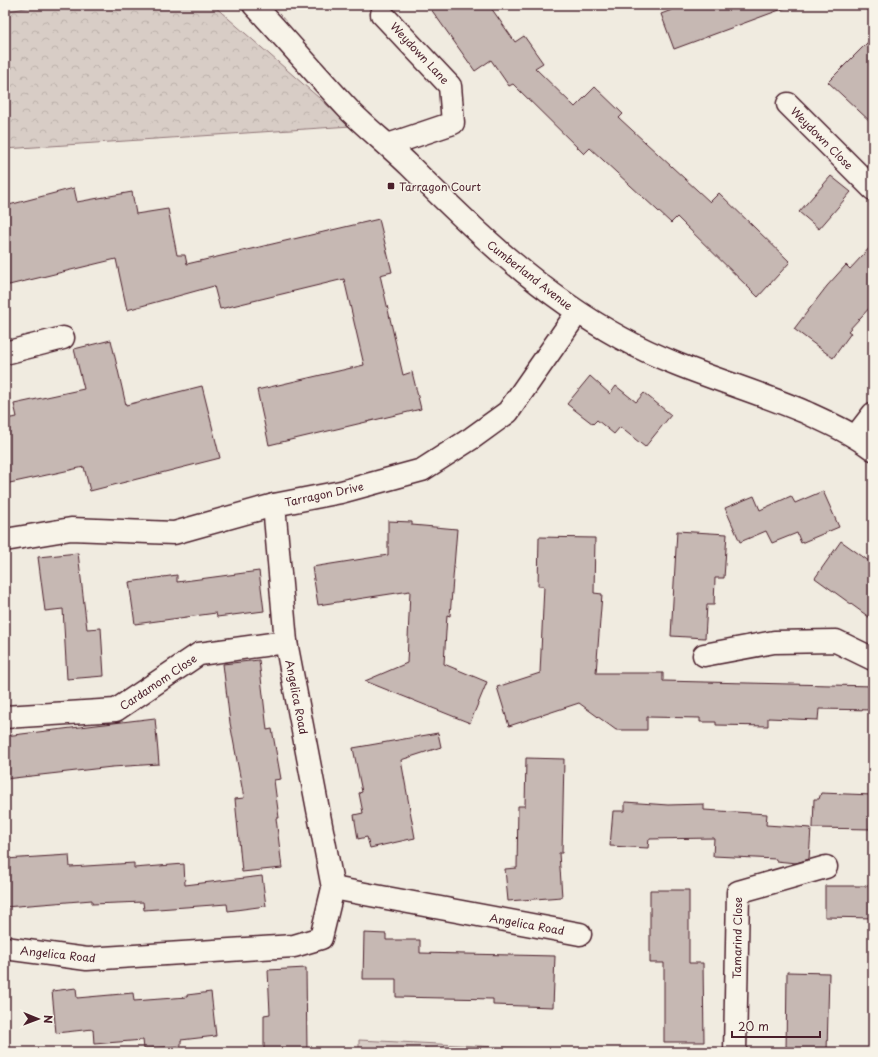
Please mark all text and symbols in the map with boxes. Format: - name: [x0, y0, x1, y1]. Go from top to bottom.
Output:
- street label: Weydown Lane: [387, 18, 453, 88]
- street label: Weydown Close: [787, 103, 857, 173]
- place label: Tarragon Court: [399, 178, 481, 195]
- marker: Tarragon Court: [386, 181, 396, 191]
- street label: Cumberland Avenue: [483, 236, 577, 314]
- street label: Tarragon Drive: [283, 477, 365, 511]
- street label: Cardamom Close: [116, 650, 200, 714]
- street label: Angelica Road: [281, 658, 313, 736]
- street label: Tamarind Close: [728, 897, 746, 979]
- street label: Angelica Road: [488, 909, 566, 939]
- street label: Angelica Road: [19, 942, 97, 966]
- north arrow: [18, 999, 58, 1039]
- scale bar: [732, 1013, 820, 1039]
- text: N: [40, 1015, 57, 1024]
- text: 20 m: [738, 1017, 769, 1035]

